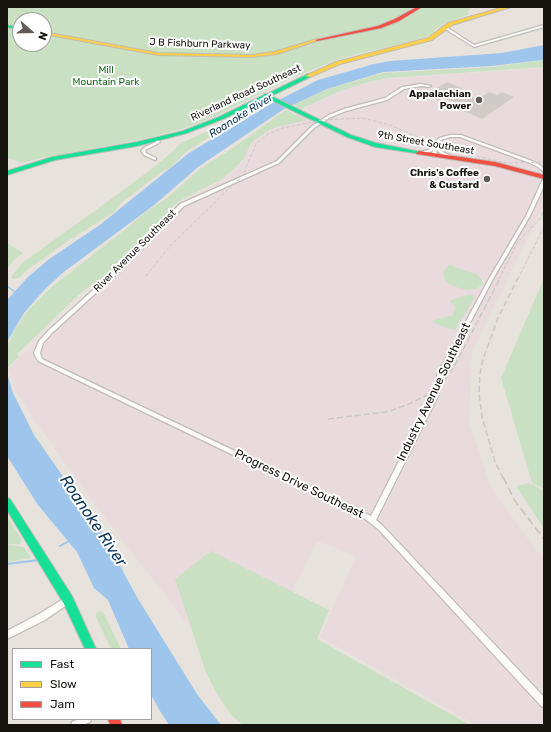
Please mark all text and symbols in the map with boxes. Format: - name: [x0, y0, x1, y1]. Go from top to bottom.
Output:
- north arrow: [12, 12, 52, 52]
- text: N: [35, 30, 50, 42]
- street label: J B Fishburn Parkway: [149, 36, 251, 52]
- street label: Riverland Road Southeast: [189, 62, 303, 124]
- park label: Mill Mountain Park: [73, 64, 139, 88]
- place label: Appalachian Power: [409, 88, 471, 112]
- water label: Roanoke River: [206, 91, 276, 141]
- marker: Appalachian Power: [474, 95, 484, 105]
- street label: 9th Street Southeast: [377, 129, 475, 157]
- place label: Chris's Coffee & Custard: [410, 167, 479, 190]
- marker: Chris's Coffee & Custard: [482, 174, 492, 184]
- street label: River Avenue Southeast: [91, 207, 179, 295]
- street label: Industry Avenue Southeast: [394, 320, 474, 464]
- street label: Progress Drive Southeast: [232, 446, 366, 522]
- water label: Roanoke River: [55, 471, 131, 571]
- legend: [12, 648, 152, 720]
- text: Fast: [50, 657, 74, 671]
- text: Slow: [50, 677, 77, 691]
- text: Jam: [50, 697, 75, 711]

